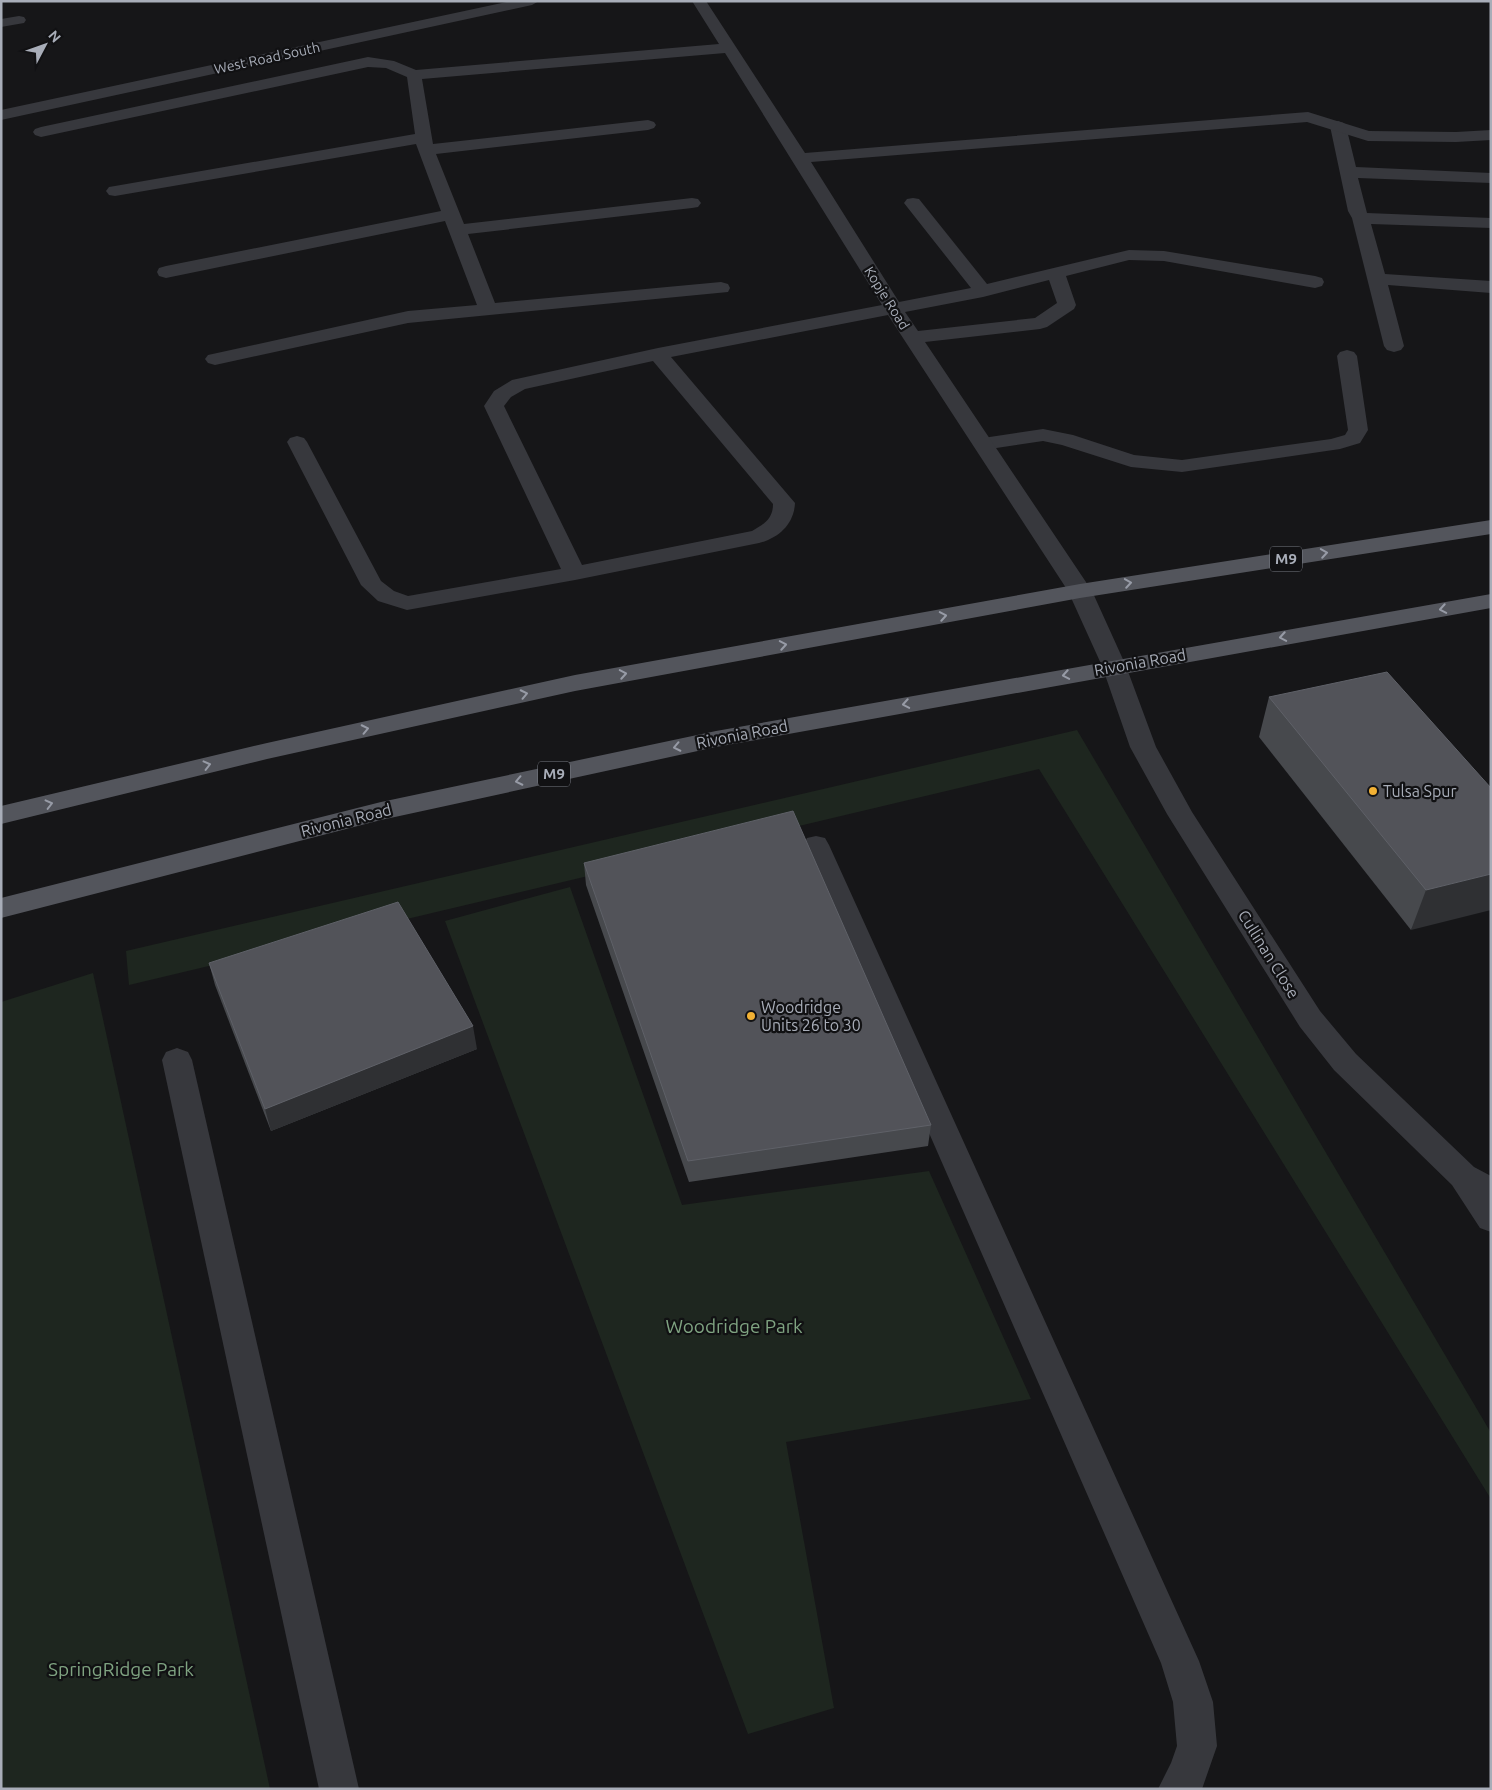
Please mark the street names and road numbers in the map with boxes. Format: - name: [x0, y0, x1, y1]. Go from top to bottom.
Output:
- street label: West Road South: [213, 39, 321, 77]
- street label: Kopje Road: [861, 264, 913, 332]
- road number: M9: [1270, 546, 1302, 572]
- street label: Rivonia Road: [1093, 645, 1187, 679]
- street label: Rivonia Road: [695, 716, 789, 752]
- road number: M9: [538, 762, 570, 786]
- street label: Rivonia Road: [299, 800, 393, 840]
- street label: Cullinan Close: [1235, 907, 1303, 1001]

